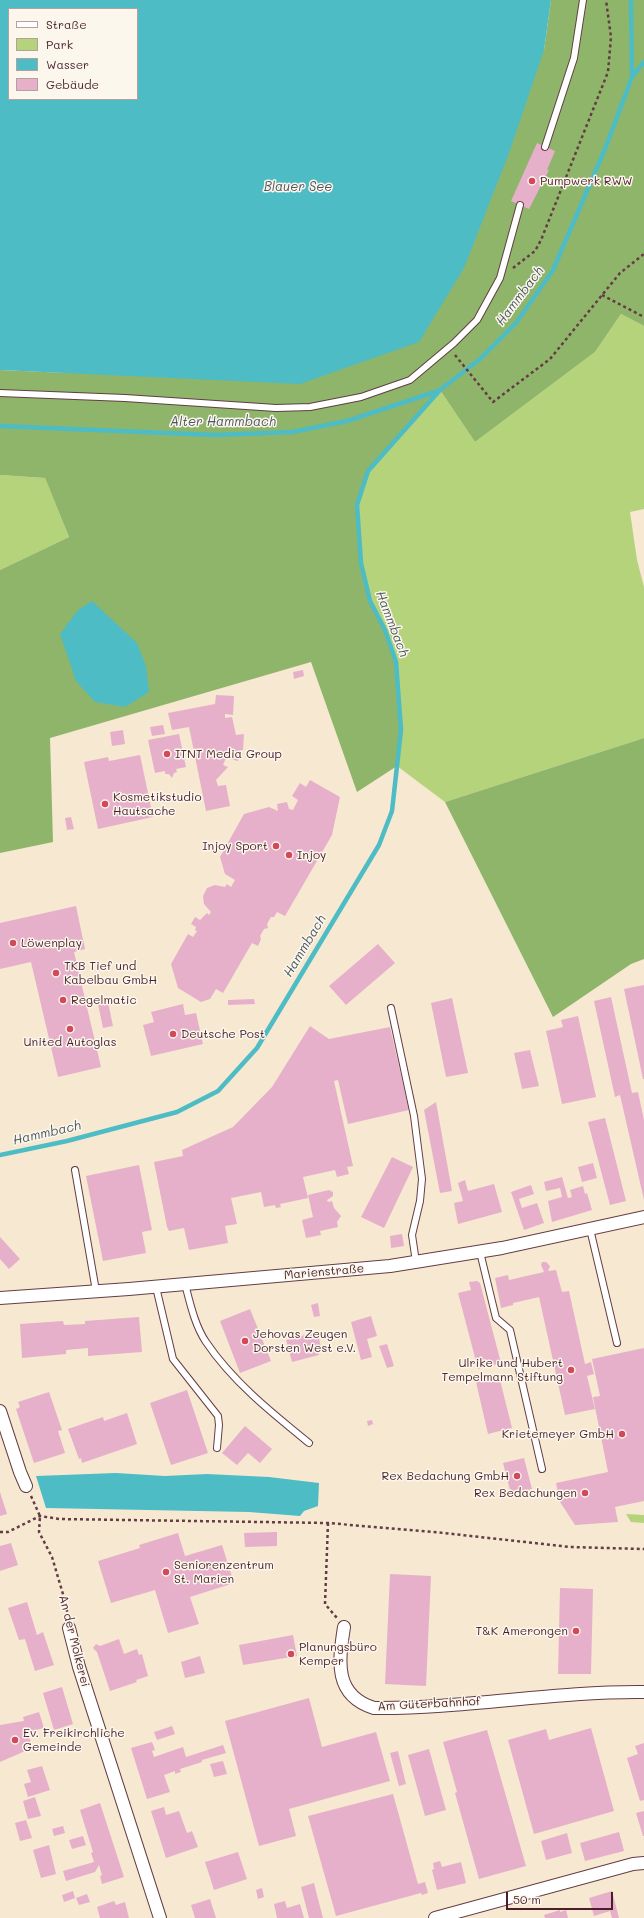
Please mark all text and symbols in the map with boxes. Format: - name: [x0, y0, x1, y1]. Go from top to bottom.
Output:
- legend: [8, 8, 138, 100]
- text: Straße: [46, 16, 87, 32]
- text: Park: [46, 36, 73, 52]
- text: Wasser: [46, 56, 89, 72]
- text: Gebäude: [46, 76, 99, 92]
- place label: Pumpwerk RWW: [540, 174, 633, 188]
- marker: Pumpwerk RWW: [527, 176, 537, 186]
- water label: Blauer See: [264, 179, 332, 195]
- water label: Hammbach: [493, 264, 547, 328]
- water label: Alter Hammbach: [170, 414, 276, 430]
- water label: Hammbach: [372, 589, 412, 659]
- place label: ITNT Media Group: [175, 747, 282, 761]
- marker: ITNT Media Group: [162, 749, 172, 759]
- place label: Kosmetikstudio Hautsache: [113, 790, 202, 818]
- marker: Kosmetikstudio Hautsache: [100, 799, 110, 809]
- place label: Injoy Sport: [202, 839, 268, 853]
- marker: Injoy Sport: [271, 841, 281, 851]
- place label: Injoy: [297, 848, 326, 862]
- marker: Injoy: [284, 850, 294, 860]
- water label: Hammbach: [280, 912, 330, 980]
- place label: Löwenplay: [21, 936, 82, 950]
- marker: Löwenplay: [8, 938, 18, 948]
- place label: TKB Tief und Kabelbau GmbH: [64, 959, 157, 987]
- marker: TKB Tief und Kabelbau GmbH: [51, 968, 61, 978]
- place label: Regelmatic: [71, 993, 137, 1007]
- marker: Regelmatic: [58, 995, 68, 1005]
- marker: United Autoglas: [65, 1024, 75, 1034]
- place label: Deutsche Post: [181, 1027, 265, 1041]
- marker: Deutsche Post: [168, 1029, 178, 1039]
- place label: United Autoglas: [23, 1035, 117, 1049]
- water label: Hammbach: [11, 1118, 83, 1148]
- street label: Marienstraße: [283, 1261, 365, 1283]
- place label: Jehovas Zeugen Dorsten West e.V.: [253, 1327, 356, 1355]
- marker: Jehovas Zeugen Dorsten West e.V.: [240, 1336, 250, 1346]
- place label: Ulrike und Hubert Tempelmann Stiftung: [441, 1356, 563, 1384]
- marker: Ulrike und Hubert Tempelmann Stiftung: [566, 1365, 576, 1375]
- place label: Krietemeyer GmbH: [502, 1427, 614, 1441]
- marker: Krietemeyer GmbH: [617, 1429, 627, 1439]
- place label: Rex Bedachung GmbH: [381, 1469, 509, 1483]
- marker: Rex Bedachung GmbH: [512, 1471, 522, 1481]
- place label: Rex Bedachungen: [474, 1486, 577, 1500]
- marker: Rex Bedachungen: [580, 1488, 590, 1498]
- place label: Seniorenzentrum St. Marien: [174, 1558, 274, 1586]
- marker: Seniorenzentrum St. Marien: [161, 1567, 171, 1577]
- street label: An der Molkerei: [56, 1594, 92, 1688]
- place label: T&K Amerongen: [475, 1624, 568, 1638]
- marker: T&K Amerongen: [571, 1626, 581, 1636]
- place label: Planungsbüro Kemper: [299, 1640, 377, 1668]
- marker: Planungsbüro Kemper: [286, 1649, 296, 1659]
- street label: Am Güterbahnhof: [377, 1694, 481, 1714]
- place label: Ev. Freikirchliche Gemeinde: [23, 1726, 125, 1754]
- marker: Ev. Freikirchliche Gemeinde: [10, 1735, 20, 1745]
- scale bar: [508, 1884, 615, 1910]
- text: 50 m: [513, 1891, 541, 1907]

